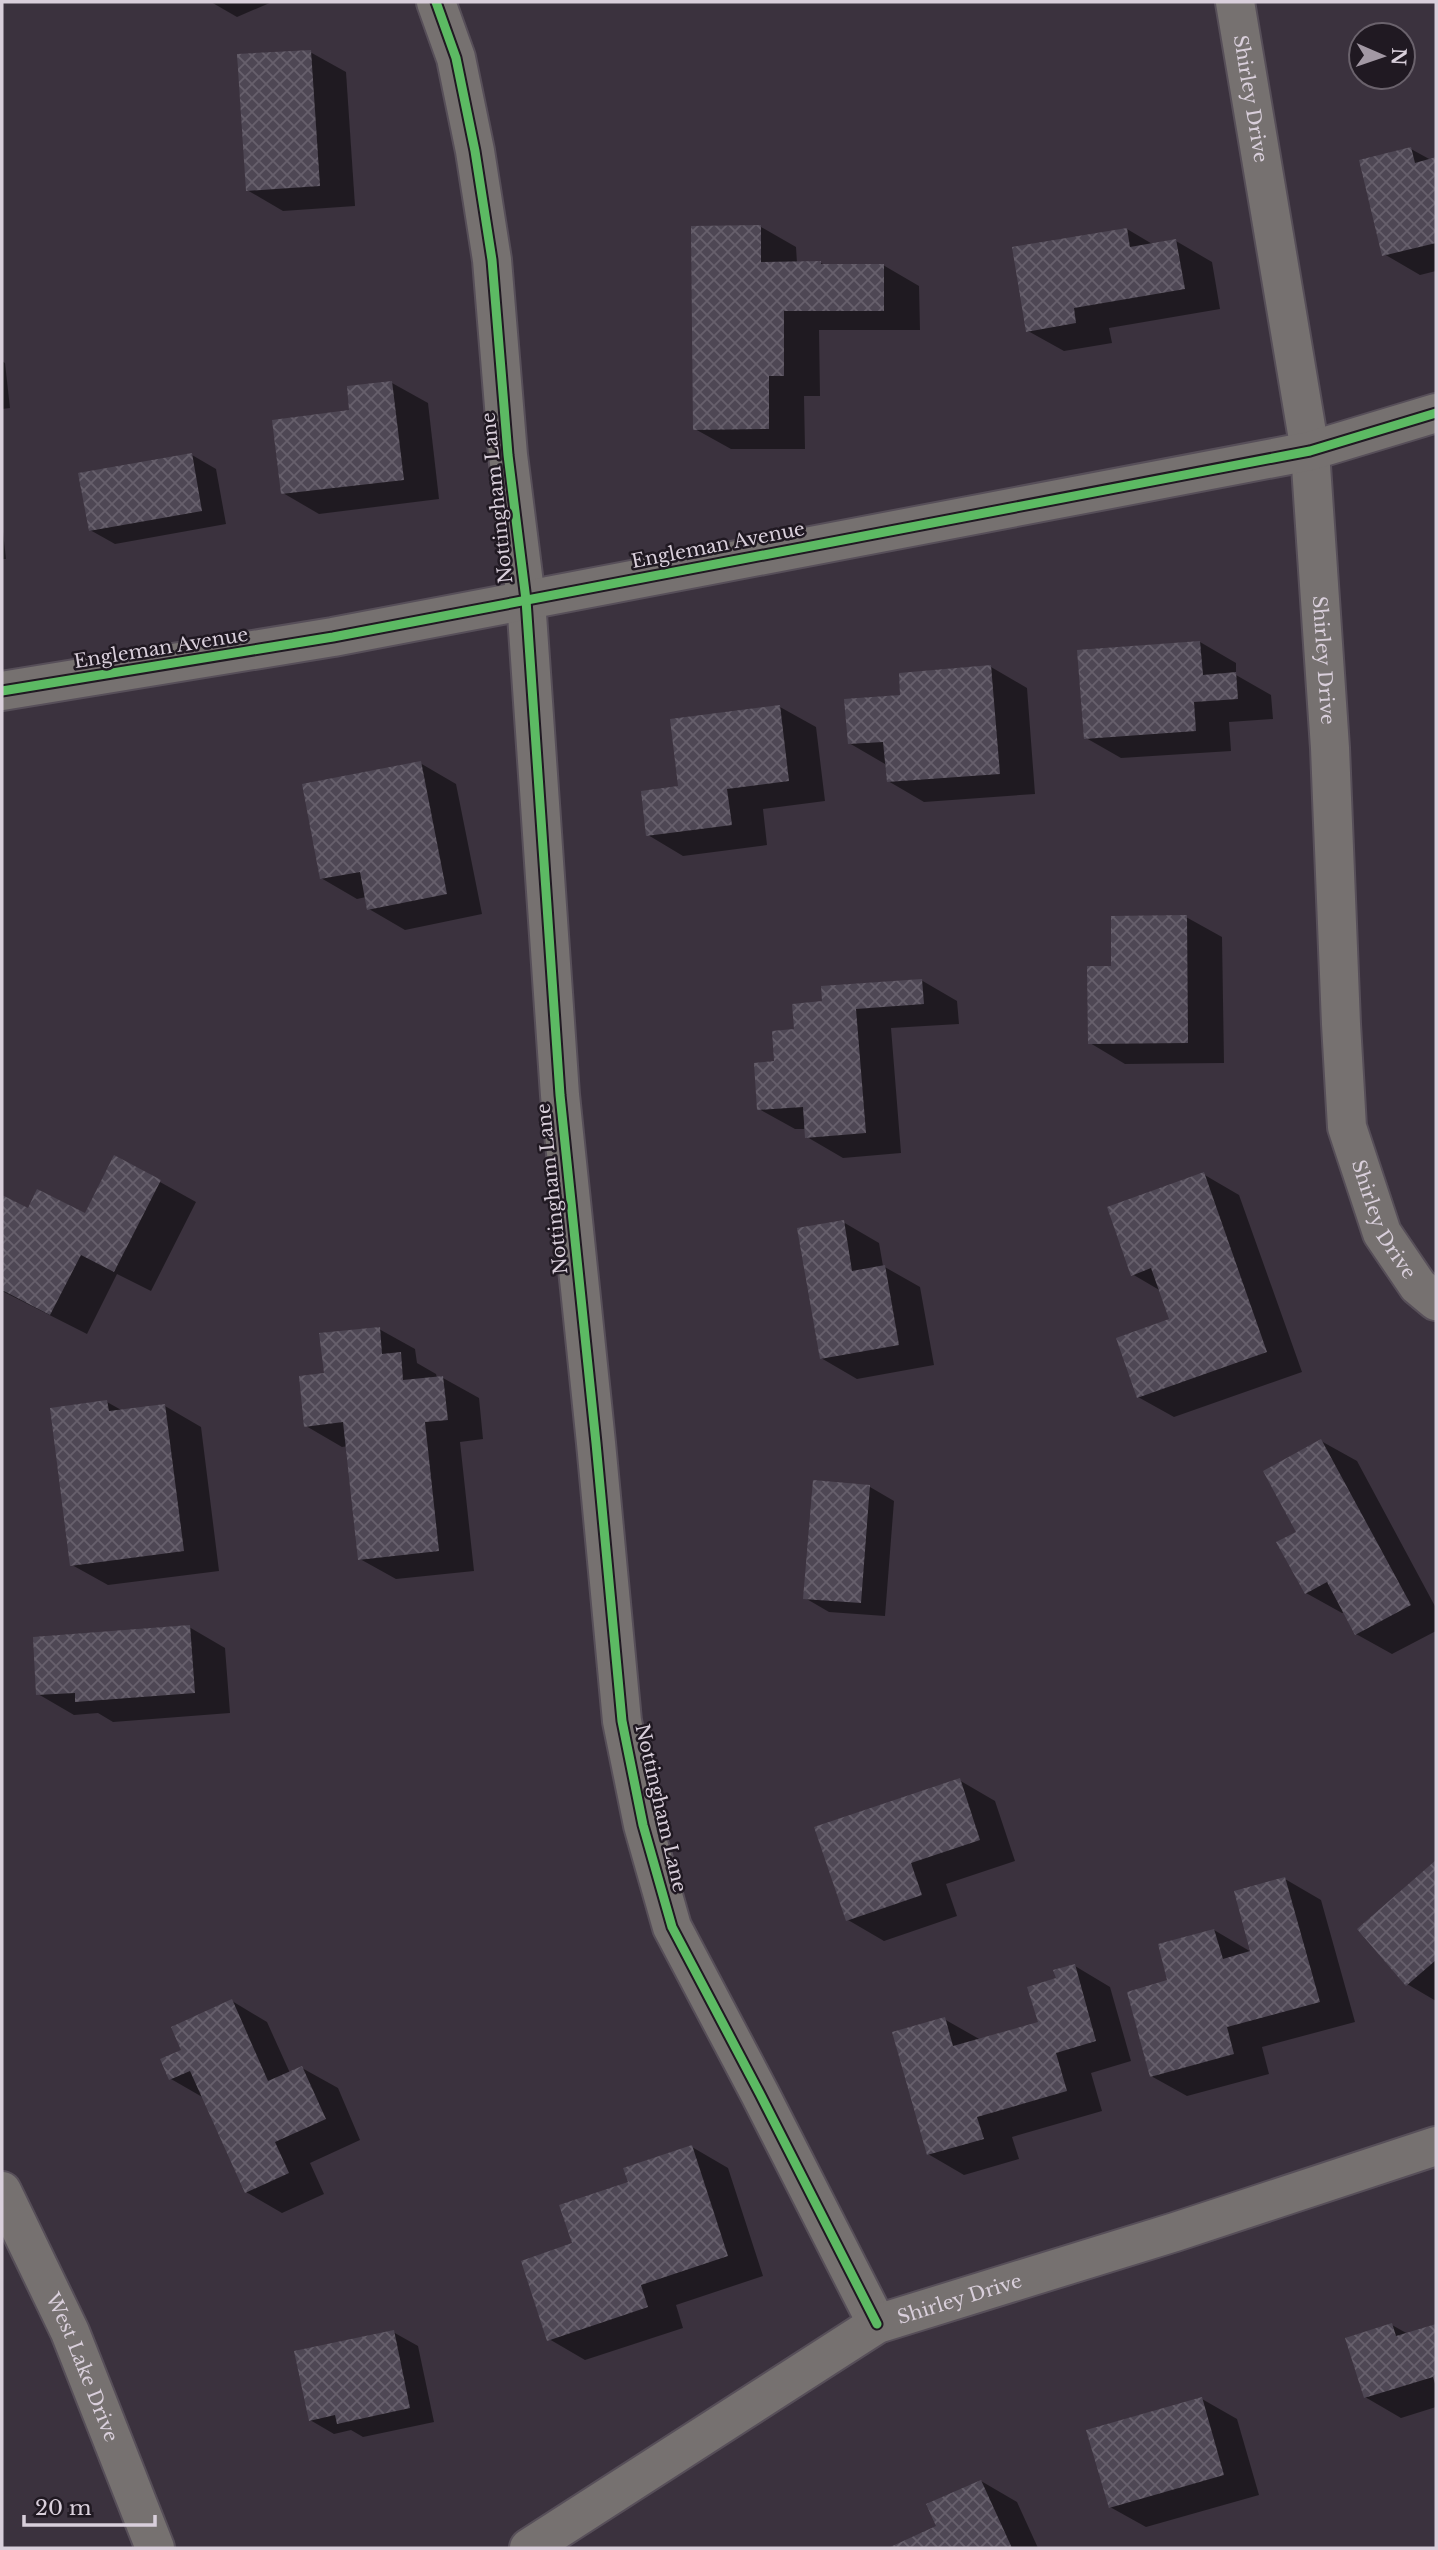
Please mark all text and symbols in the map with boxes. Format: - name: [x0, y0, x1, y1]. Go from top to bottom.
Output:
- north arrow: [1347, 21, 1417, 91]
- street label: Shirley Drive: [1229, 33, 1273, 164]
- text: N: [1387, 47, 1410, 66]
- street label: Nottingham Lane: [477, 411, 517, 585]
- street label: Engleman Avenue: [629, 517, 807, 573]
- street label: Shirley Drive: [1308, 595, 1340, 725]
- street label: Engleman Avenue: [72, 623, 250, 673]
- street label: Nottingham Lane: [532, 1102, 572, 1276]
- street label: Shirley Drive: [1347, 1157, 1421, 1283]
- street label: Nottingham Lane: [630, 1722, 692, 1894]
- street label: Shirley Drive: [894, 2269, 1024, 2329]
- street label: West Lake Drive: [41, 2288, 124, 2445]
- scale bar: [24, 2484, 156, 2528]
- text: 20 m: [35, 2495, 92, 2521]

